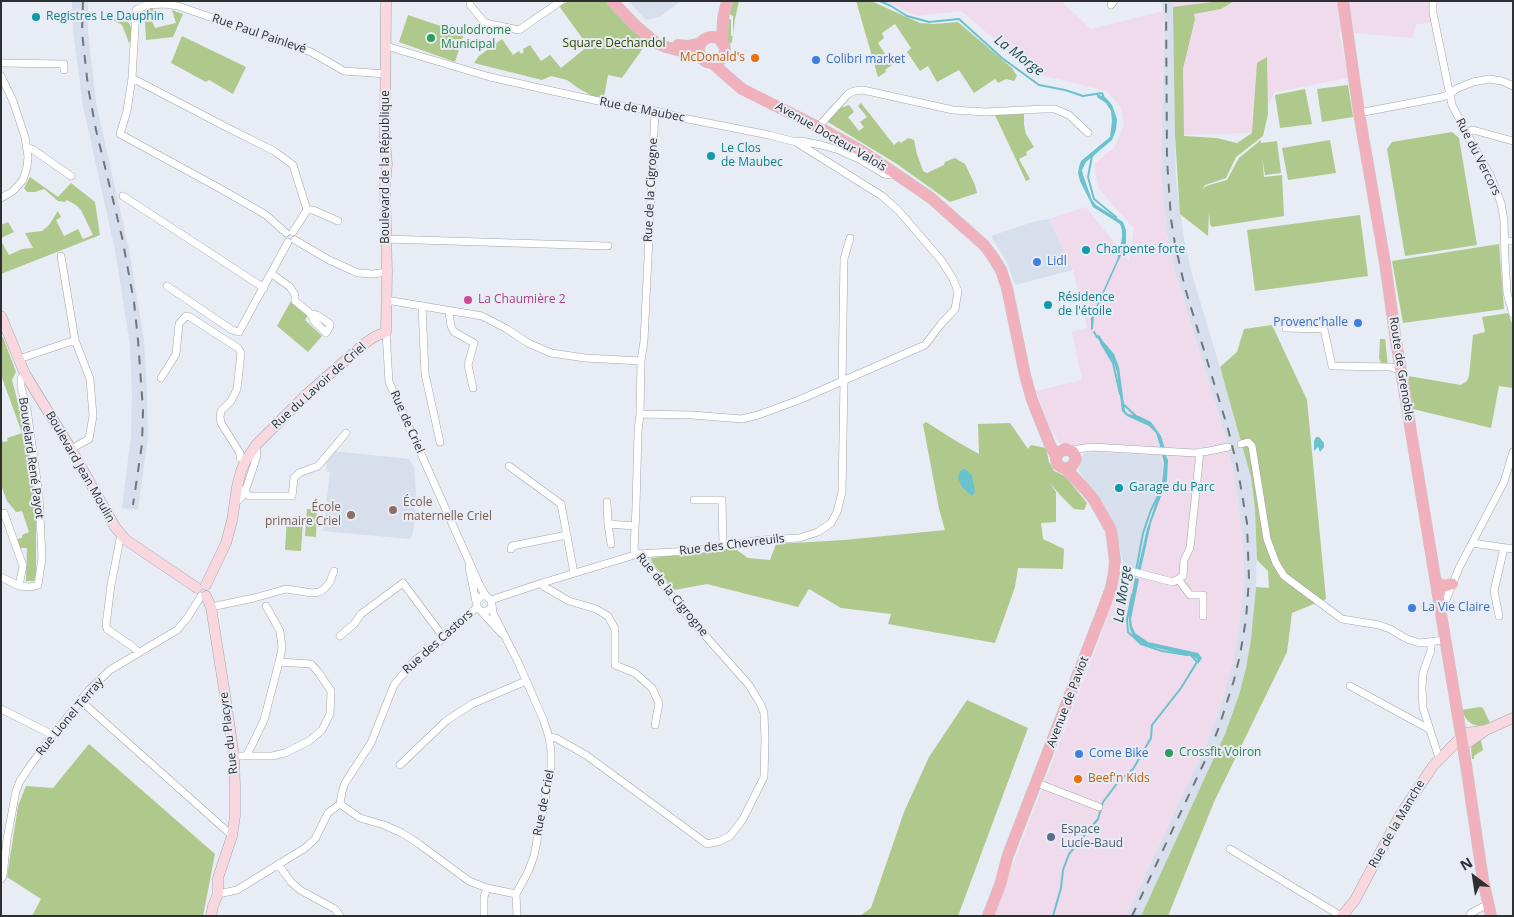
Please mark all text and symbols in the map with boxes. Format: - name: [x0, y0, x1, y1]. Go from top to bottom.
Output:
- place label: Registres Le Dauphin: [46, 10, 164, 24]
- marker: Registres Le Dauphin: [30, 11, 42, 23]
- street label: Rue Paul Painlevé: [210, 11, 308, 57]
- place label: Boulodrome Municipal: [441, 24, 511, 52]
- marker: Boulodrome Municipal: [425, 32, 437, 44]
- water label: La Morge: [991, 32, 1047, 80]
- park label: Square Dechandol: [563, 37, 665, 51]
- place label: McDonald's: [680, 51, 745, 65]
- marker: McDonald's: [749, 52, 761, 64]
- place label: Colibri market: [826, 53, 905, 67]
- marker: Colibri market: [810, 54, 822, 66]
- street label: Boulevard de la République: [379, 90, 393, 244]
- street label: Rue de Maubec: [598, 95, 686, 125]
- street label: Avenue Docteur Valois: [773, 99, 889, 175]
- street label: Rue du Vercors: [1452, 116, 1504, 198]
- street label: Rue de la Cigrogne: [641, 137, 661, 243]
- place label: Le Clos de Maubec: [721, 142, 783, 170]
- marker: Le Clos de Maubec: [705, 150, 717, 162]
- place label: Charpente forte: [1096, 243, 1185, 257]
- marker: Charpente forte: [1080, 244, 1092, 256]
- place label: Lidl: [1047, 255, 1067, 269]
- marker: Lidl: [1031, 256, 1043, 268]
- place label: Résidence de l'étoile: [1058, 291, 1115, 319]
- place label: La Chaumière 2: [478, 293, 565, 307]
- marker: La Chaumière 2: [462, 294, 474, 306]
- marker: Résidence de l'étoile: [1042, 299, 1054, 311]
- place label: Provenc'halle: [1273, 316, 1348, 330]
- street label: Route de Grenoble: [1386, 316, 1416, 422]
- marker: Provenc'halle: [1352, 317, 1364, 329]
- street label: Rue du Lavoir de Criel: [269, 340, 369, 432]
- street label: Rue de Criel: [387, 388, 427, 456]
- street label: Bouvelard René Payot: [15, 396, 47, 520]
- street label: Boulevard Jean Moulin: [42, 409, 118, 525]
- place label: Garage du Parc: [1129, 481, 1215, 495]
- marker: Garage du Parc: [1113, 482, 1125, 494]
- place label: École maternelle Criel: [403, 496, 492, 524]
- place label: École primaire Criel: [265, 501, 341, 529]
- marker: École maternelle Criel: [387, 504, 399, 516]
- marker: École primaire Criel: [345, 509, 357, 521]
- street label: Rue des Chevreuils: [679, 531, 785, 559]
- street label: Rue de la Cigrogne: [633, 550, 711, 640]
- water label: La Morge: [1111, 564, 1135, 624]
- place label: La Vie Claire: [1422, 601, 1490, 615]
- marker: La Vie Claire: [1406, 602, 1418, 614]
- street label: Rue des Castors: [400, 607, 476, 677]
- street label: Avenue de Paviot: [1044, 654, 1092, 750]
- street label: Rue Lionel Terray: [33, 675, 107, 759]
- street label: Rue du Placyre: [217, 691, 241, 775]
- place label: Crossfit Voiron: [1179, 746, 1261, 760]
- place label: Come Bike: [1089, 747, 1149, 761]
- marker: Crossfit Voiron: [1163, 747, 1175, 759]
- marker: Come Bike: [1073, 748, 1085, 760]
- street label: Rue de Criel: [531, 769, 557, 837]
- place label: Beef'n Kids: [1088, 772, 1150, 786]
- marker: Beef'n Kids: [1072, 773, 1084, 785]
- street label: Rue de la Manche: [1366, 777, 1428, 871]
- place label: Espace Lucie-Baud: [1061, 823, 1123, 851]
- marker: Espace Lucie-Baud: [1045, 831, 1057, 843]
- north arrow: [1449, 852, 1499, 902]
- text: N: [1456, 853, 1476, 875]

